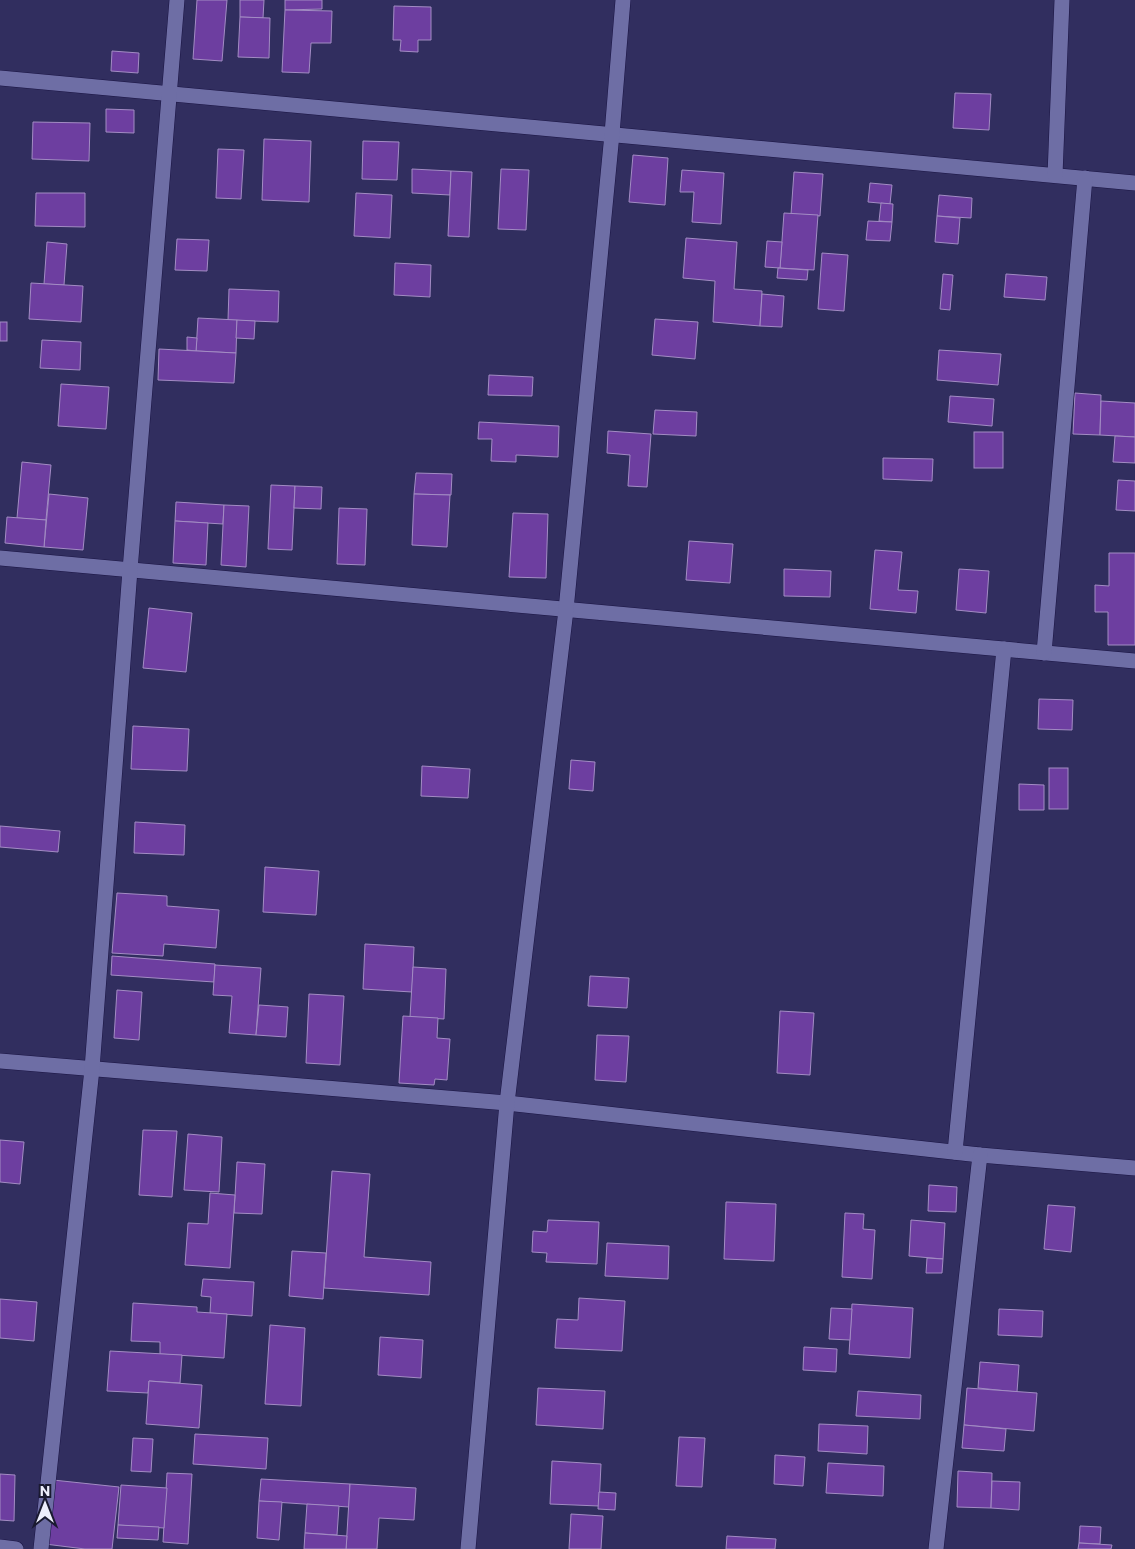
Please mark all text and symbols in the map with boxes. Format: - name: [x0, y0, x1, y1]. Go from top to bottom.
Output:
- north arrow: [20, 1479, 70, 1529]
- text: N: [40, 1482, 50, 1499]

